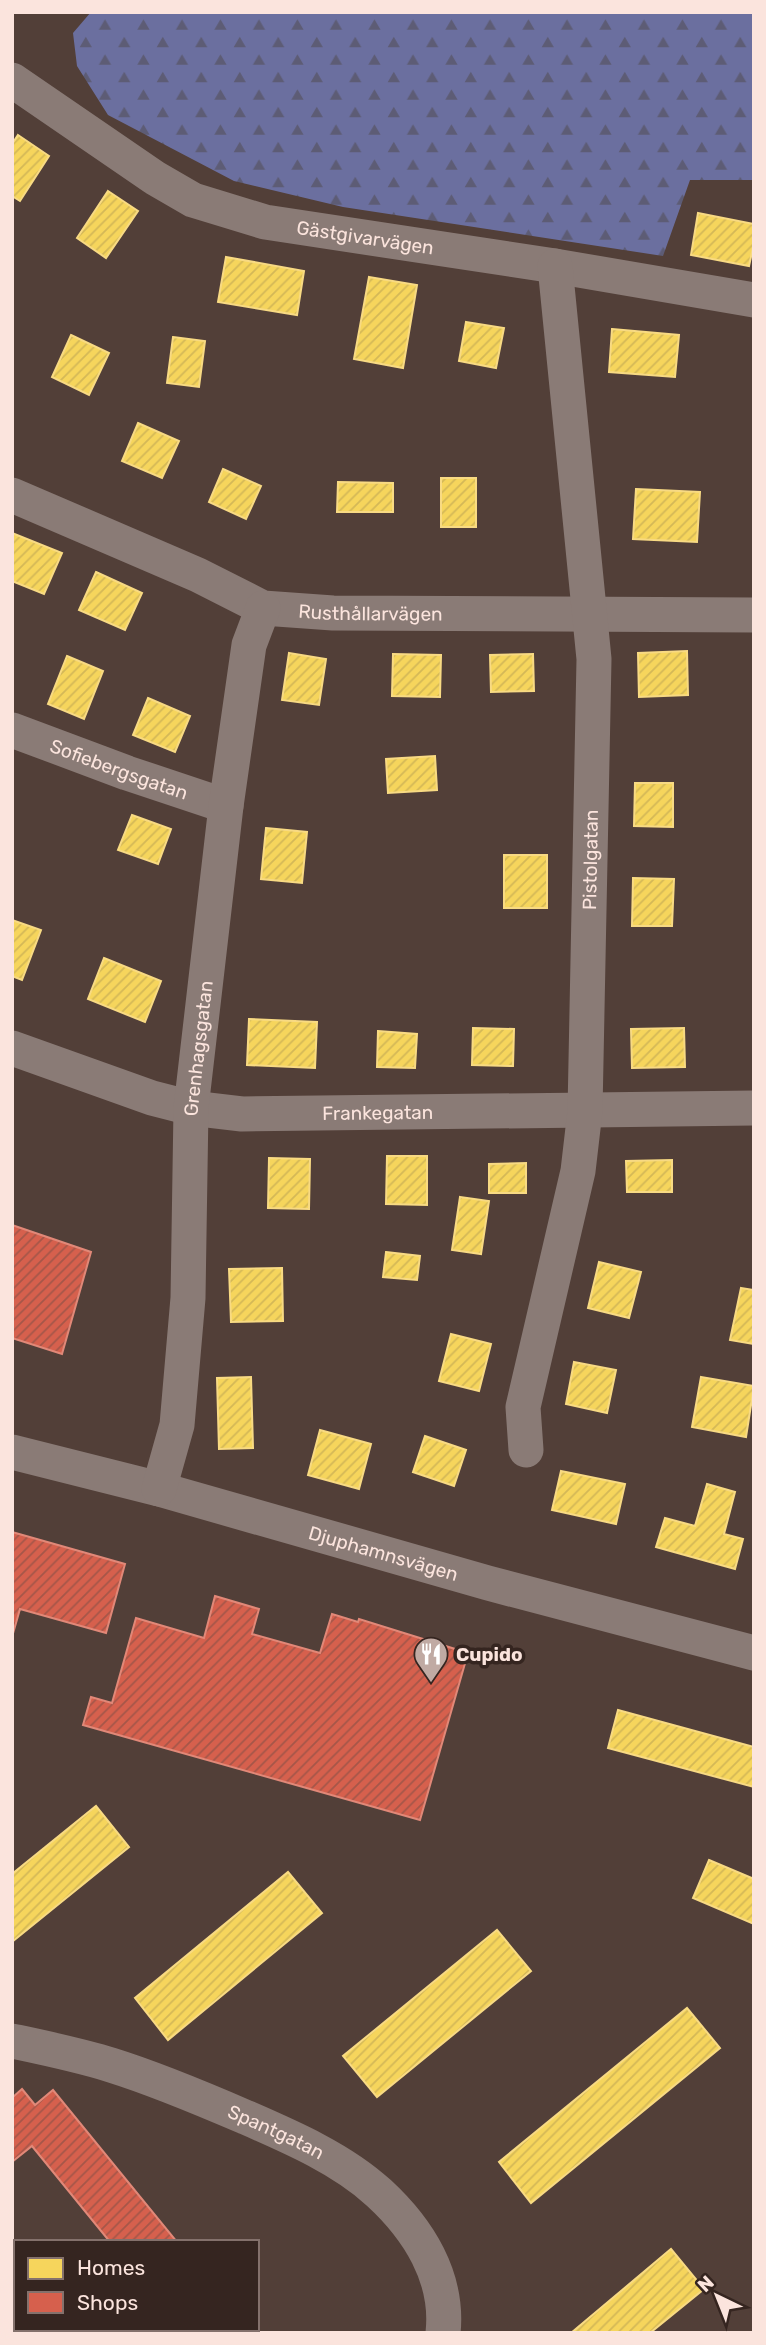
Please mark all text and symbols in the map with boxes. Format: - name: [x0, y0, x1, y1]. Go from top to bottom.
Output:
- street label: Gästgivarvägen: [295, 215, 436, 259]
- street label: Rusthållarvägen: [298, 599, 443, 625]
- street label: Sofiebergsgatan: [47, 734, 191, 804]
- street label: Pistolgatan: [578, 809, 602, 910]
- street label: Grenhagsgatan: [179, 979, 217, 1116]
- street label: Frankegatan: [322, 1100, 433, 1125]
- street label: Djuphamnsvägen: [306, 1521, 461, 1585]
- restaurant icon: Cupido: [412, 1635, 450, 1684]
- place label: Cupido: [456, 1643, 523, 1666]
- street label: Spantgatan: [224, 2100, 328, 2164]
- legend: [14, 2240, 259, 2331]
- text: Homes: [77, 2255, 145, 2280]
- north arrow: [682, 2261, 752, 2331]
- text: N: [693, 2271, 719, 2297]
- text: Shops: [77, 2290, 138, 2315]

